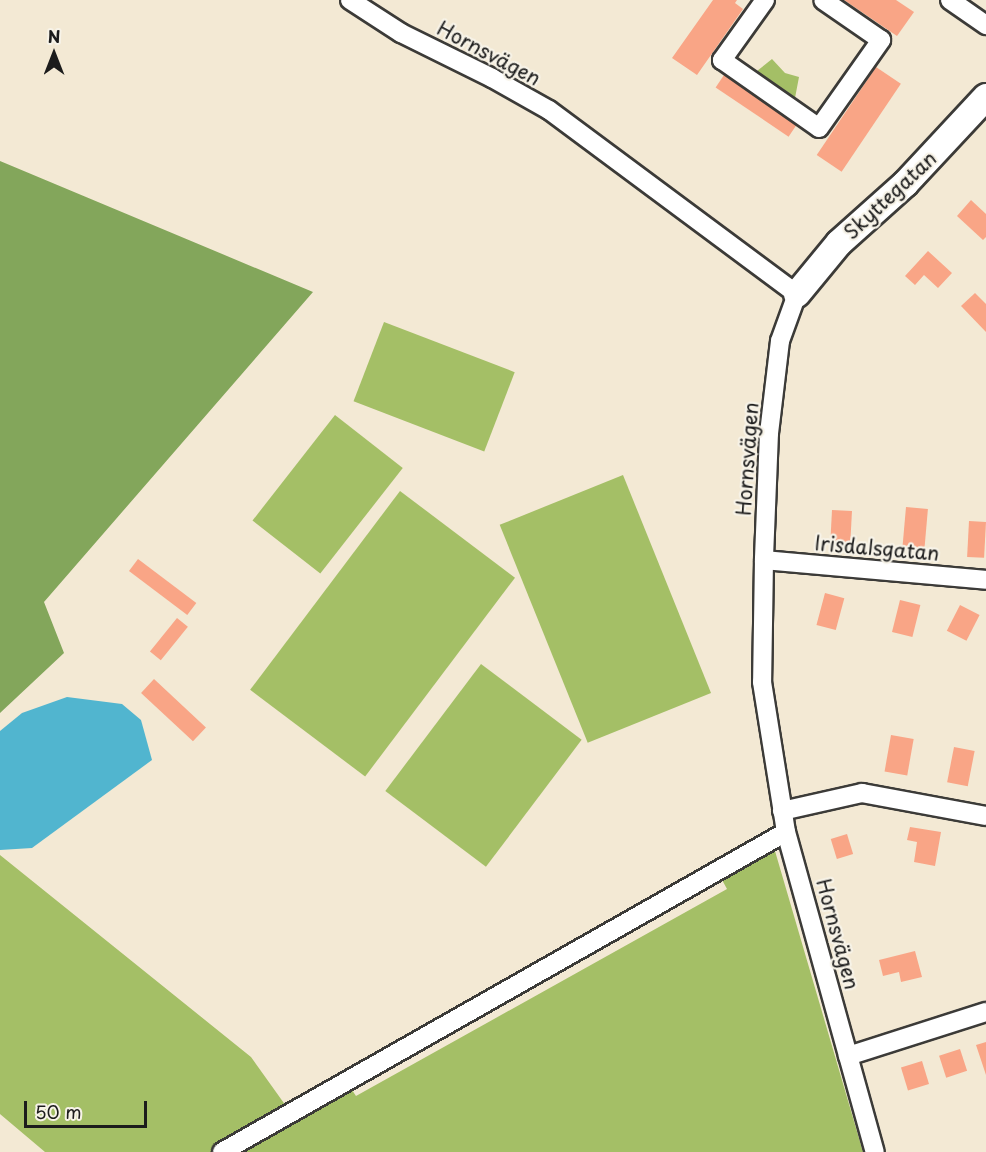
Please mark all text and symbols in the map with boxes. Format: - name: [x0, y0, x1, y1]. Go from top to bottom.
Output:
- street label: Hornsvägen: [433, 16, 545, 90]
- north arrow: [24, 24, 84, 84]
- text: N: [48, 24, 60, 48]
- street label: Skyttegatan: [839, 146, 941, 244]
- street label: Hornsvägen: [731, 402, 763, 516]
- street label: Irisdalsgatan: [814, 531, 940, 565]
- street label: Hornsvägen: [812, 876, 864, 992]
- scale bar: [27, 1089, 150, 1127]
- text: 50 m: [35, 1098, 82, 1125]

